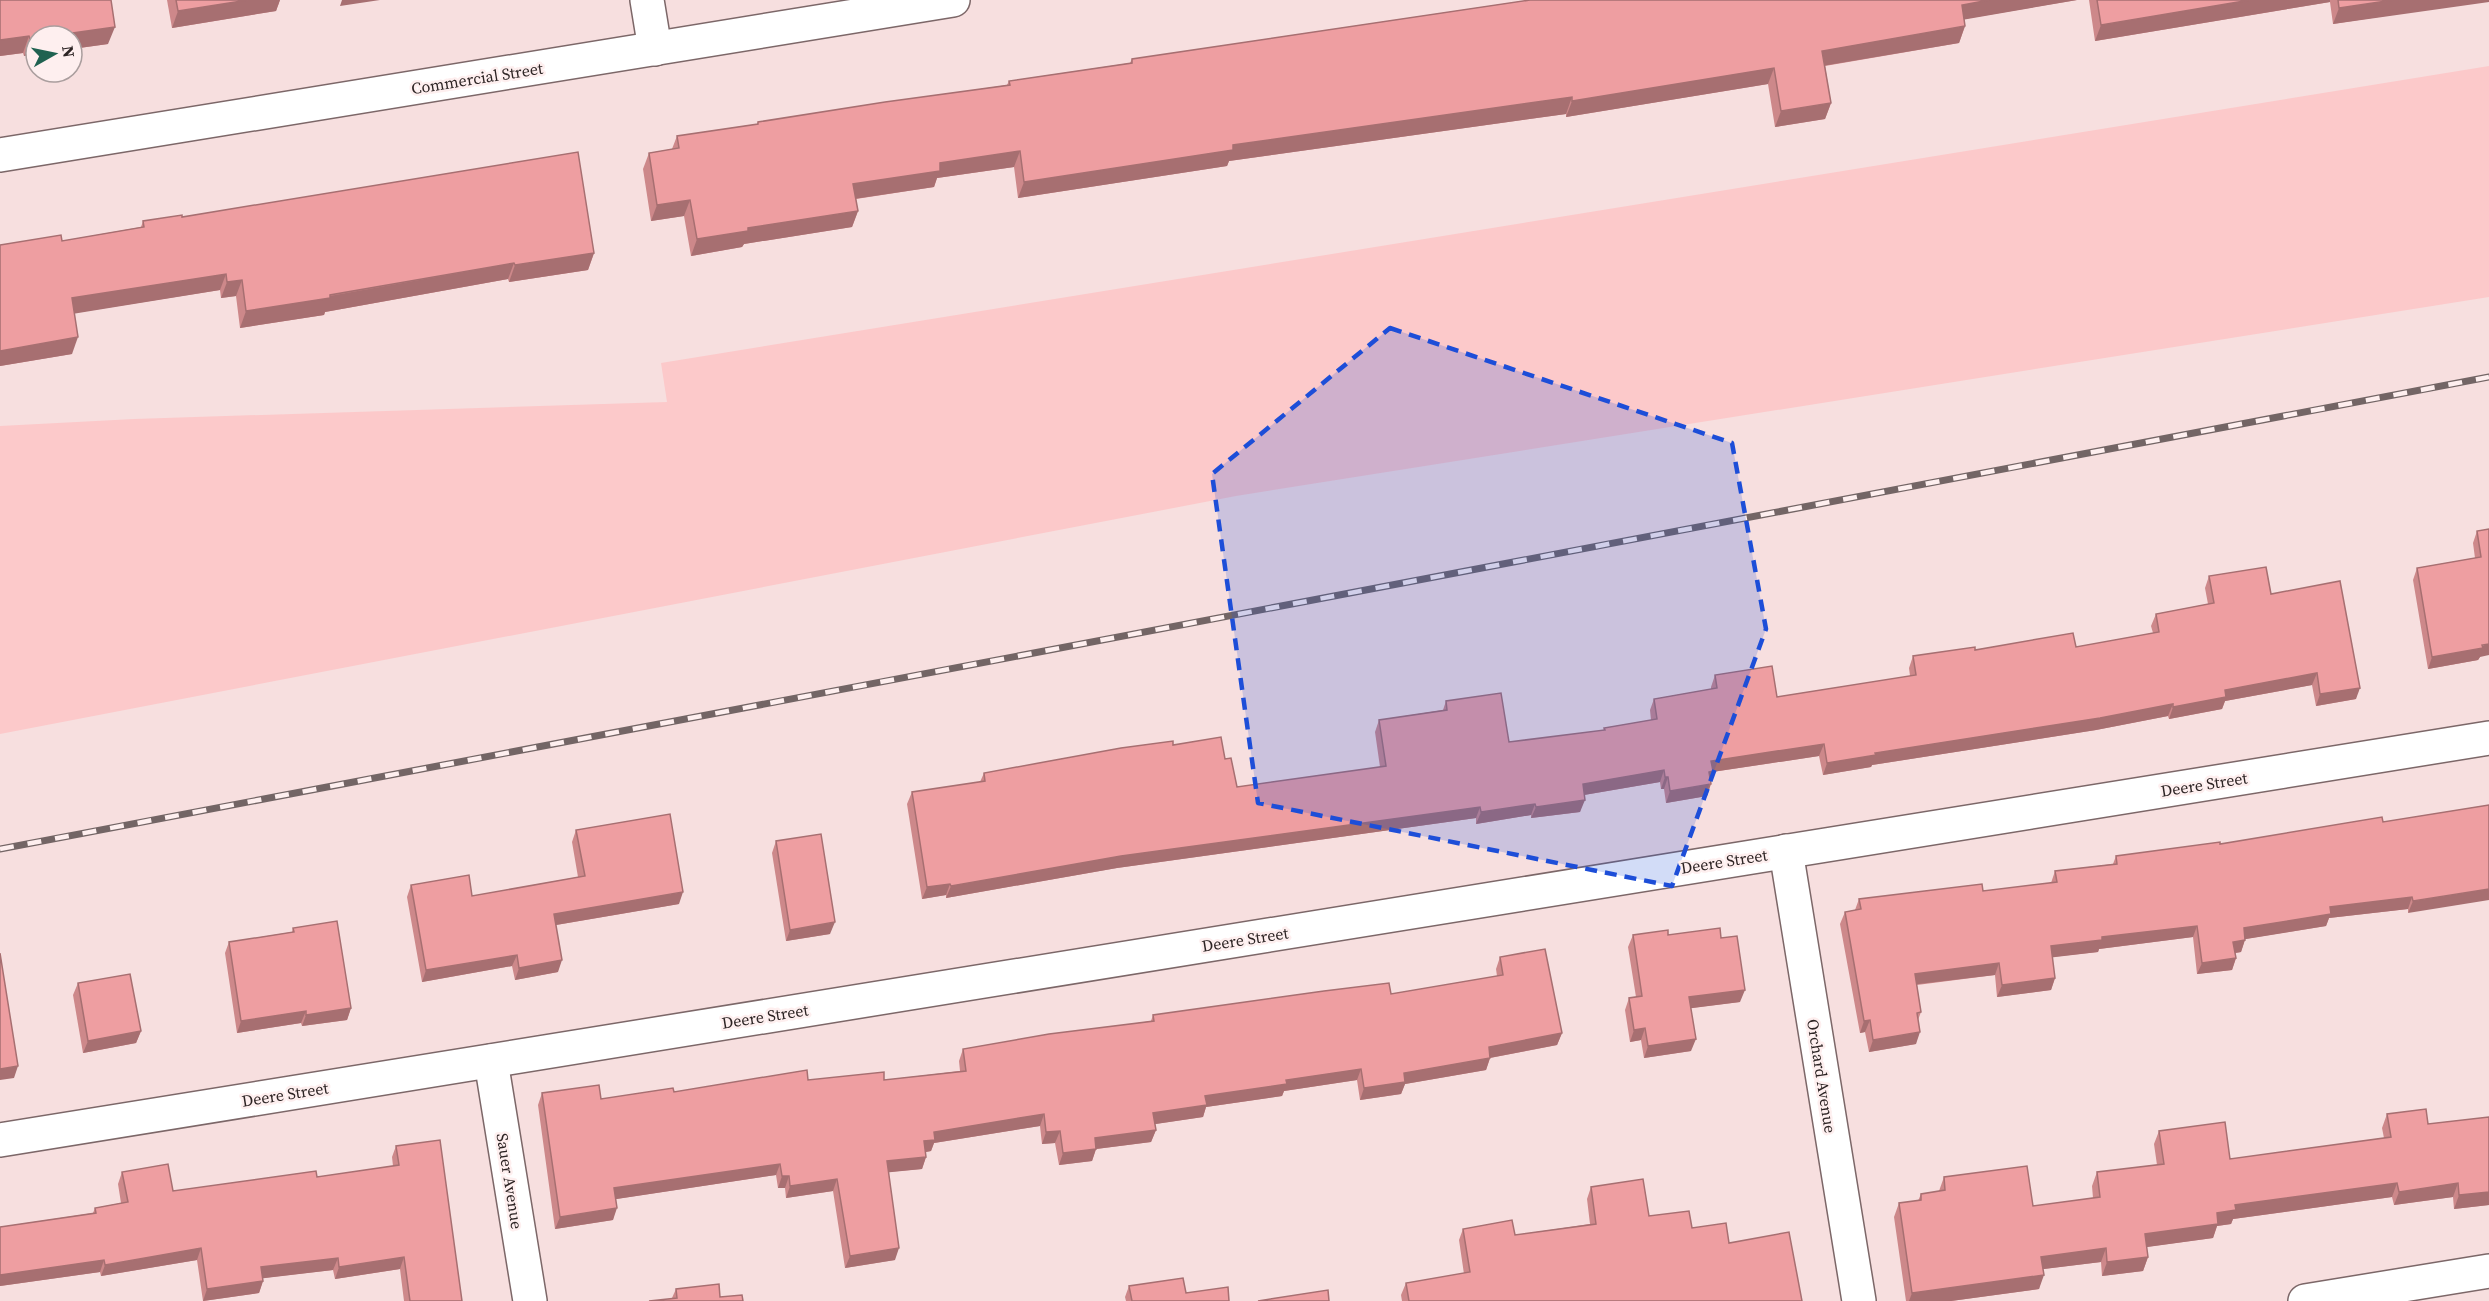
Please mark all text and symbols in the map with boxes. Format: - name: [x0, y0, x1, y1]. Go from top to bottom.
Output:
- north arrow: [24, 24, 84, 84]
- text: N: [57, 44, 81, 59]
- street label: Commercial Street: [410, 57, 545, 99]
- street label: Deere Street: [2159, 766, 2250, 802]
- street label: Deere Street: [1679, 843, 1770, 879]
- street label: Deere Street: [1200, 921, 1291, 957]
- street label: Deere Street: [720, 998, 811, 1034]
- street label: Orchard Avenue: [1802, 1017, 1842, 1135]
- street label: Deere Street: [240, 1076, 331, 1112]
- street label: Sauer Avenue: [492, 1132, 528, 1230]

